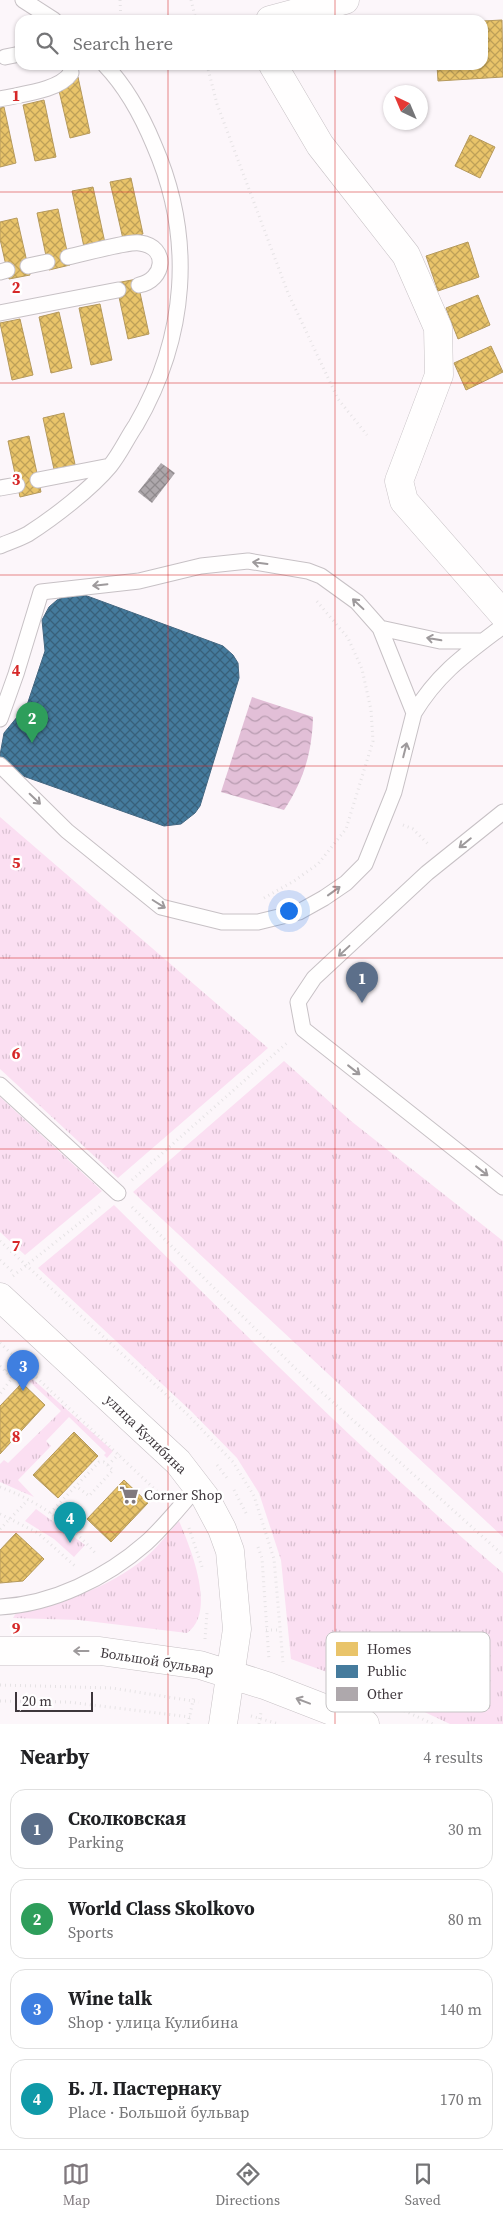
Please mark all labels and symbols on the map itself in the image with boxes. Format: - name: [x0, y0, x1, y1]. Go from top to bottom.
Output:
- text: 1: [12, 84, 20, 106]
- north arrow: [383, 85, 428, 130]
- text: 2: [12, 276, 21, 298]
- text: 3: [12, 468, 21, 490]
- one-way arrow: [253, 558, 269, 568]
- one-way arrow: [93, 580, 109, 590]
- one-way arrow: [352, 598, 364, 610]
- one-way arrow: [426, 634, 442, 644]
- text: 4: [12, 659, 21, 681]
- pin: 2: [16, 702, 48, 743]
- one-way arrow: [400, 743, 410, 759]
- one-way arrow: [29, 793, 41, 805]
- one-way arrow: [459, 837, 472, 848]
- text: 5: [12, 851, 21, 873]
- one-way arrow: [327, 886, 340, 897]
- your location: [276, 898, 302, 924]
- one-way arrow: [151, 899, 165, 909]
- one-way arrow: [337, 945, 350, 957]
- pin: 1: [346, 962, 378, 1003]
- text: 6: [12, 1042, 21, 1064]
- one-way arrow: [348, 1065, 361, 1076]
- one-way arrow: [475, 1165, 488, 1176]
- text: 7: [12, 1234, 21, 1256]
- pin: 3: [7, 1350, 39, 1391]
- street label: улица Кулибина: [101, 1390, 192, 1479]
- text: 8: [12, 1425, 20, 1447]
- supermarket icon: Corner Shop: [118, 1484, 140, 1506]
- place label: Corner Shop: [144, 1485, 222, 1505]
- pin: 4: [54, 1502, 86, 1543]
- text: 9: [12, 1617, 21, 1639]
- legend: [326, 1632, 490, 1712]
- text: Homes: [367, 1639, 411, 1659]
- street label: Большой бульвар: [99, 1642, 215, 1680]
- one-way arrow: [73, 1646, 89, 1656]
- text: Public: [367, 1661, 407, 1681]
- text: Other: [367, 1684, 403, 1704]
- scale bar: [15, 1689, 92, 1712]
- one-way arrow: [296, 1696, 311, 1705]

